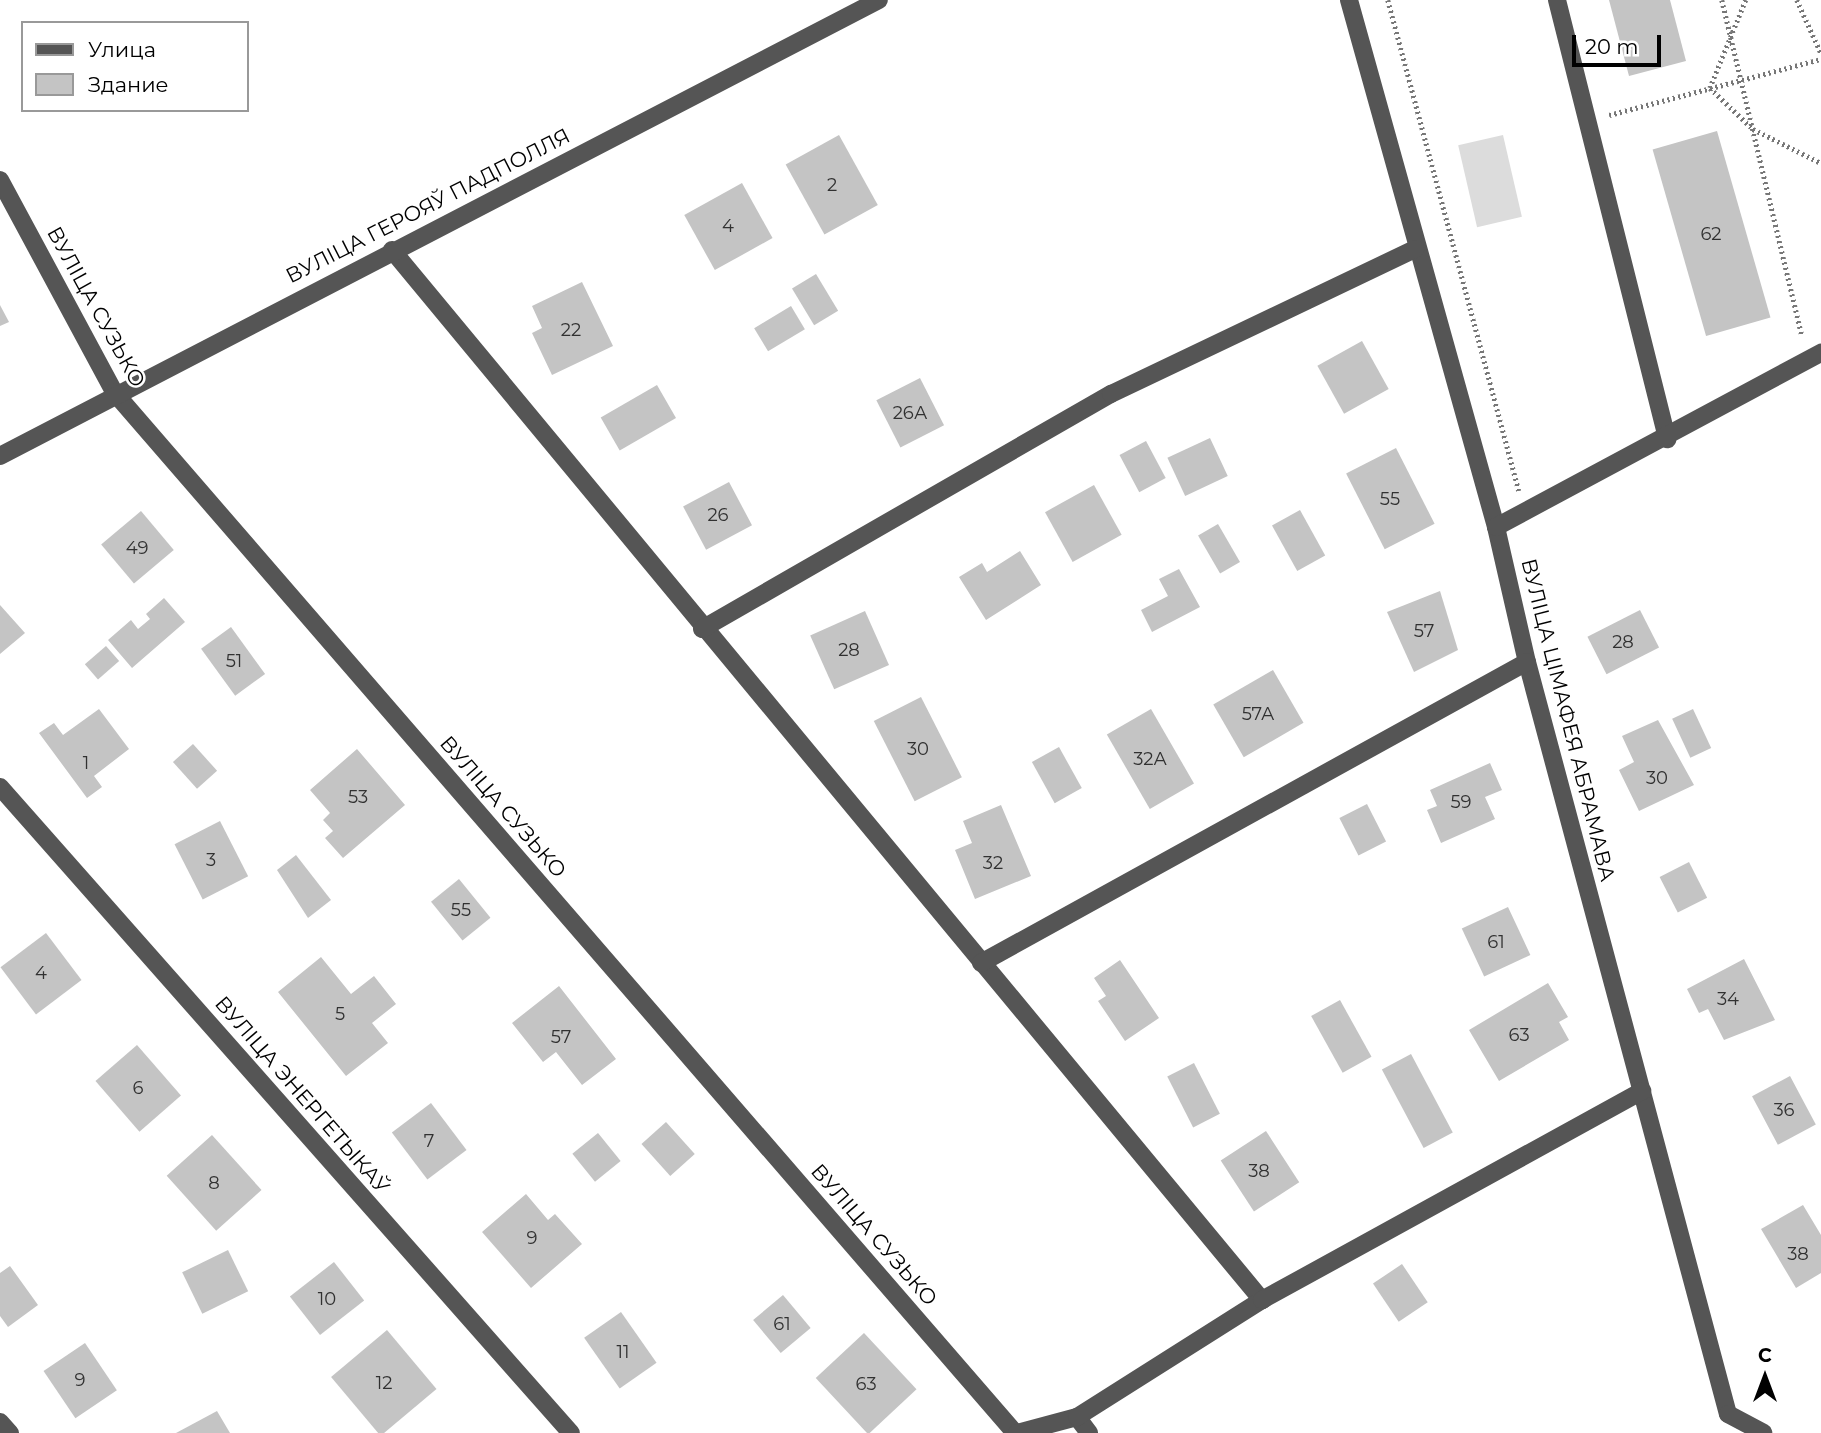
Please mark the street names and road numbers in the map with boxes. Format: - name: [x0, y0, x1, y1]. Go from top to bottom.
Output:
- street label: ВУЛІЦА ГЕРОЯЎ ПАДПОЛЛЯ: [282, 123, 574, 289]
- street label: ВУЛІЦА СУЗЬКО: [41, 222, 151, 392]
- street label: ВУЛІЦА ЦІМАФЕЯ АБРАМАВА: [1516, 556, 1620, 884]
- street label: ВУЛІЦА СУЗЬКО: [435, 731, 571, 883]
- street label: ВУЛІЦА ЭНЕРГЕТЫКАЎ: [209, 991, 395, 1199]
- street label: ВУЛІЦА СУЗЬКО: [806, 1159, 942, 1311]

